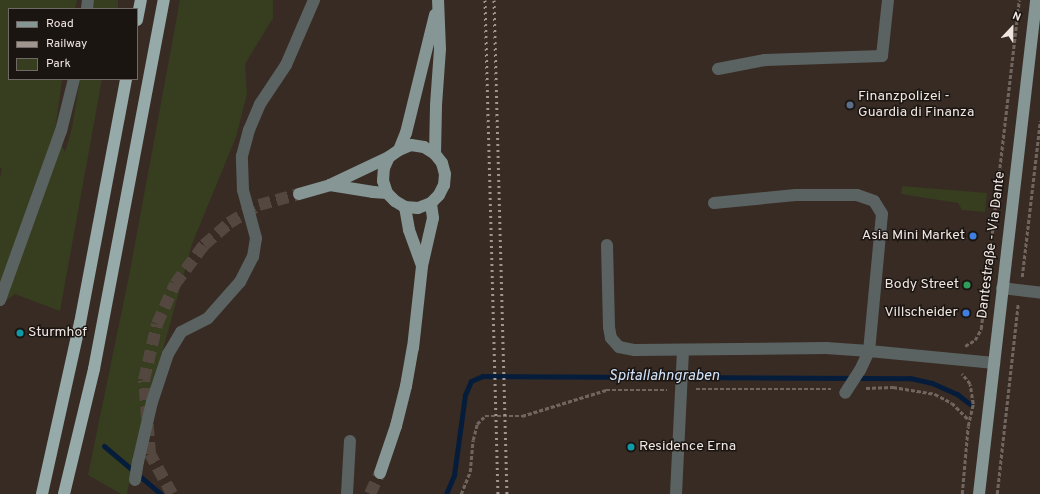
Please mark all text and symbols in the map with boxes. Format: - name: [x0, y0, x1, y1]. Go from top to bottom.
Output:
- legend: [8, 8, 138, 80]
- north arrow: [992, 8, 1032, 48]
- text: N: [1010, 9, 1023, 25]
- text: Road: [46, 16, 74, 32]
- text: Railway: [46, 36, 87, 52]
- text: Park: [46, 56, 71, 72]
- place label: Finanzpolizei - Guardia di Finanza: [858, 89, 974, 122]
- marker: Finanzpolizei - Guardia di Finanza: [845, 100, 855, 110]
- street label: Dantestraße - Via Dante: [975, 170, 1009, 320]
- place label: Asia Mini Market: [862, 228, 965, 244]
- marker: Asia Mini Market: [968, 231, 978, 241]
- place label: Body Street: [885, 277, 959, 293]
- marker: Body Street: [962, 280, 972, 290]
- place label: Villscheider: [884, 305, 958, 321]
- marker: Villscheider: [961, 308, 971, 318]
- place label: Sturmhof: [28, 325, 87, 341]
- marker: Sturmhof: [15, 328, 25, 338]
- water label: Spitallahngraben: [609, 368, 719, 386]
- place label: Residence Erna: [639, 439, 736, 455]
- marker: Residence Erna: [626, 442, 636, 452]

